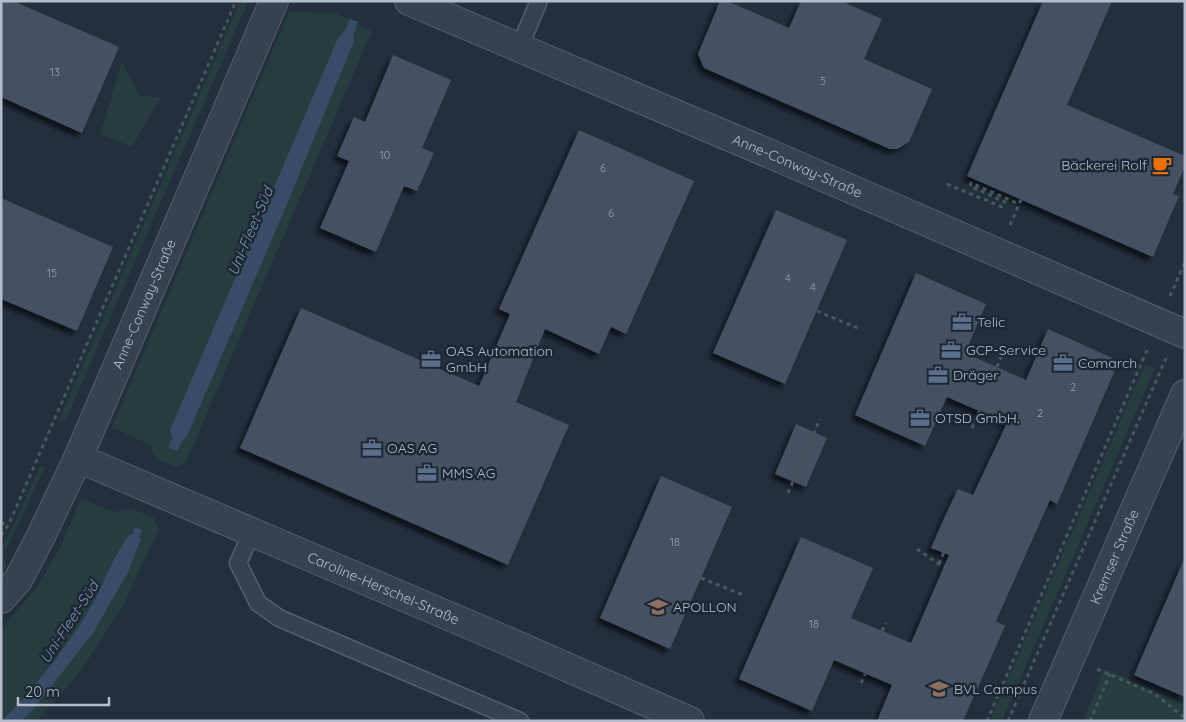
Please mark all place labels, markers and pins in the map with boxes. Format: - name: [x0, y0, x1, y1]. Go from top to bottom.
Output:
- cafe icon: Bäckerei Rolf: [1151, 154, 1173, 176]
- place label: Bäckerei Rolf: [1061, 156, 1147, 174]
- office icon: Telic: [951, 311, 973, 333]
- place label: Telic: [977, 313, 1005, 331]
- office icon: GCP-Service: [940, 339, 962, 361]
- place label: GCP-Service: [966, 341, 1046, 359]
- place label: OAS Automation GmbH: [446, 342, 553, 376]
- office icon: OAS Automation GmbH: [420, 348, 442, 370]
- office icon: Comarch: [1052, 352, 1074, 374]
- place label: Comarch: [1078, 354, 1137, 372]
- office icon: Dräger: [927, 364, 949, 386]
- place label: Dräger: [953, 366, 999, 384]
- office icon: OTSD GmbH.: [909, 407, 931, 429]
- place label: OTSD GmbH.: [935, 409, 1019, 427]
- office icon: OAS AG: [361, 437, 383, 459]
- place label: OAS AG: [387, 439, 437, 457]
- office icon: MMS AG: [416, 462, 438, 484]
- place label: MMS AG: [442, 464, 496, 482]
- school or university icon: APOLLON: [647, 596, 669, 618]
- place label: APOLLON: [673, 598, 737, 616]
- school or university icon: BVL Campus: [928, 678, 950, 700]
- place label: BVL Campus: [954, 680, 1037, 698]

